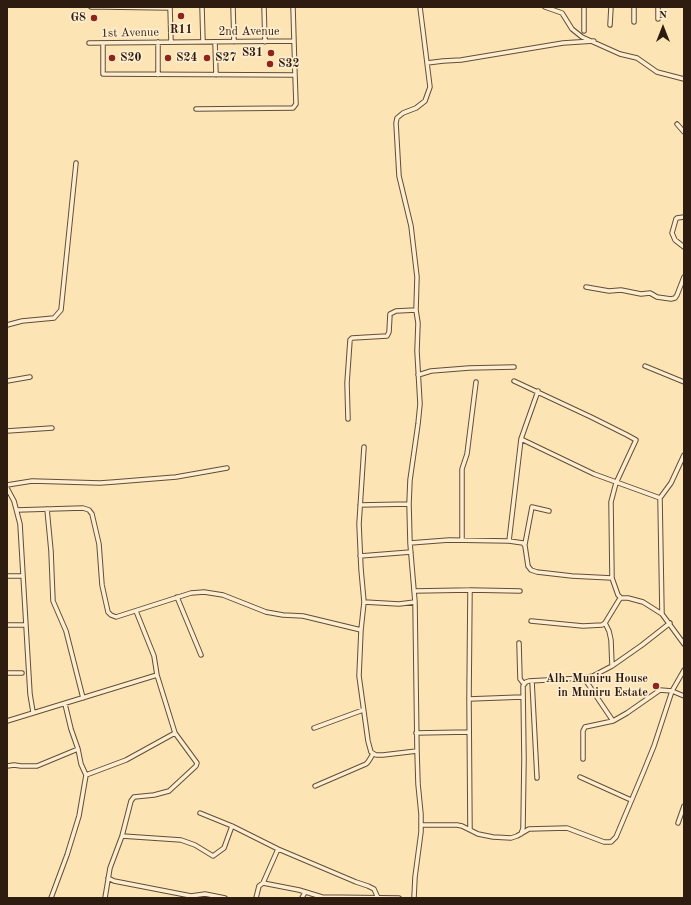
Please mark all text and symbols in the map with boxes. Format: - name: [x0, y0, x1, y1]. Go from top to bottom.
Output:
- north arrow: [643, 8, 683, 48]
- text: N: [659, 10, 667, 21]
- place label: G8: [70, 11, 86, 25]
- marker: R11: [176, 11, 186, 21]
- marker: G8: [89, 13, 99, 23]
- place label: R11: [170, 23, 192, 37]
- street label: 1st Avenue: [101, 25, 159, 41]
- street label: 2nd Avenue: [218, 25, 280, 39]
- place label: S31: [242, 46, 263, 60]
- marker: S31: [266, 48, 276, 58]
- place label: S20: [120, 51, 141, 65]
- place label: S24: [176, 51, 197, 65]
- place label: S27: [215, 51, 236, 65]
- marker: S20: [107, 53, 117, 63]
- marker: S24: [163, 53, 173, 63]
- marker: S27: [202, 53, 212, 63]
- place label: S32: [278, 57, 299, 71]
- marker: S32: [265, 59, 275, 69]
- place label: Alh. Muniru House in Muniru Estate: [546, 672, 648, 700]
- marker: Alh. Muniru House in Muniru Estate: [651, 681, 661, 691]

